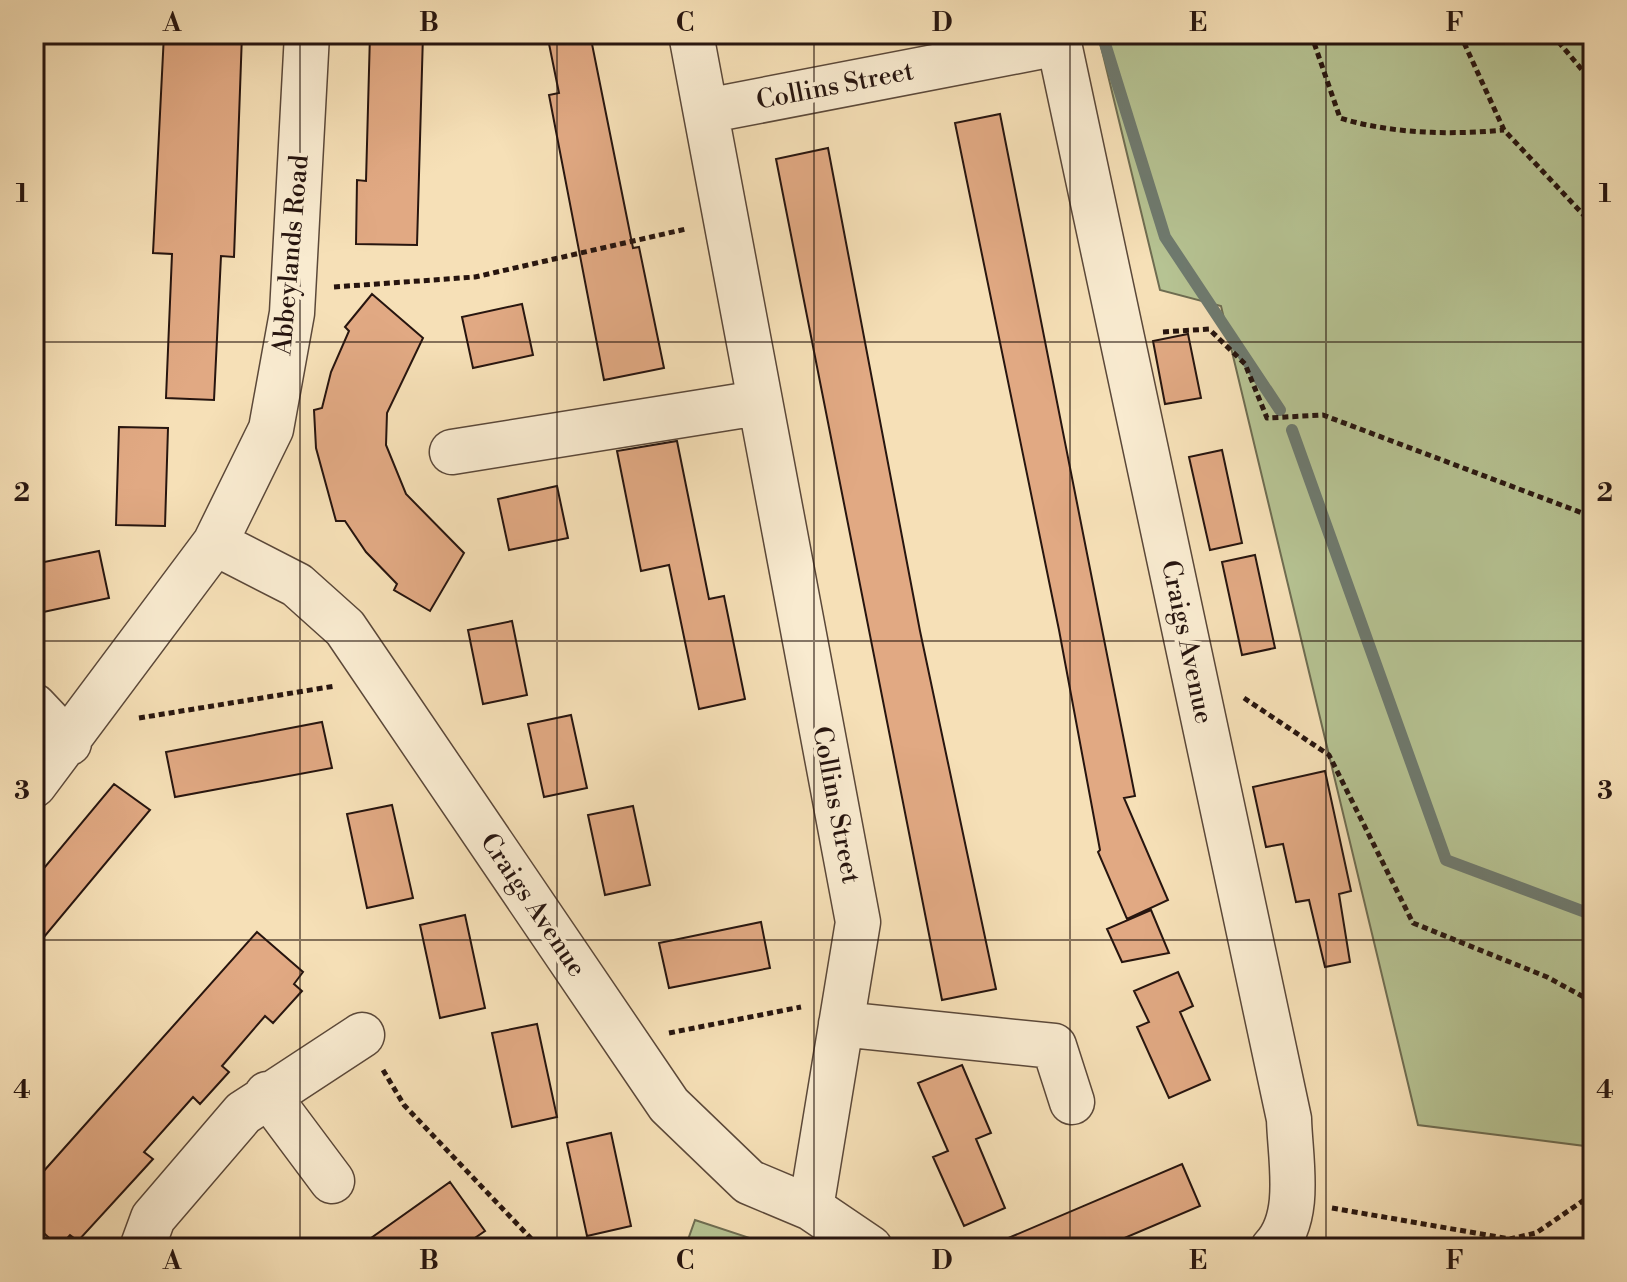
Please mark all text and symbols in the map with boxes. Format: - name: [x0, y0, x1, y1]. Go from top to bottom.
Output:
- text: A: [162, 7, 182, 39]
- text: B: [419, 7, 439, 39]
- text: C: [676, 7, 694, 39]
- text: D: [932, 7, 952, 39]
- text: E: [1189, 7, 1207, 39]
- text: F: [1446, 7, 1464, 39]
- street label: Collins Street: [754, 55, 916, 117]
- street label: Abbeylands Road: [266, 153, 316, 357]
- text: 1: [16, 178, 29, 210]
- text: 1: [1599, 178, 1612, 210]
- text: 2: [14, 477, 30, 509]
- text: 2: [1597, 477, 1613, 509]
- street label: Craigs Avenue: [1154, 557, 1220, 727]
- street label: Collins Street: [805, 724, 867, 886]
- text: 3: [14, 775, 30, 807]
- text: 3: [1597, 775, 1613, 807]
- street label: Craigs Avenue: [473, 827, 593, 983]
- text: 4: [13, 1074, 31, 1106]
- text: 4: [1596, 1074, 1614, 1106]
- text: A: [162, 1245, 182, 1277]
- text: B: [419, 1245, 439, 1277]
- text: C: [676, 1245, 694, 1277]
- text: D: [932, 1245, 952, 1277]
- text: E: [1189, 1245, 1207, 1277]
- text: F: [1446, 1245, 1464, 1277]

